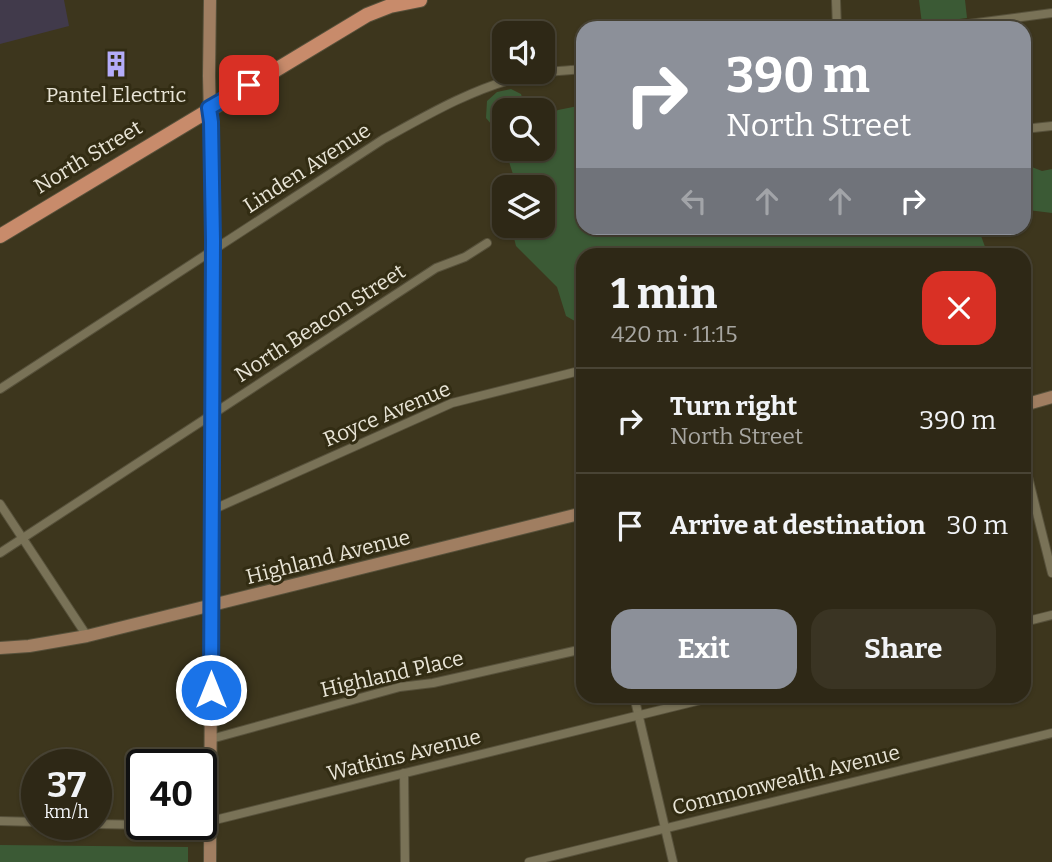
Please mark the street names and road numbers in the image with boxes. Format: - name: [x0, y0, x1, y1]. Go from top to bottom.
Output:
- street label: North Street: [29, 114, 147, 199]
- street label: Linden Avenue: [239, 117, 375, 219]
- street label: North Beacon Street: [230, 258, 410, 388]
- street label: Royce Avenue: [320, 376, 454, 452]
- street label: Highland Avenue: [243, 524, 413, 590]
- street label: Highland Place: [318, 645, 466, 703]
- street label: Watkins Avenue: [324, 723, 484, 787]
- street label: Commonwealth Avenue: [669, 739, 903, 821]

